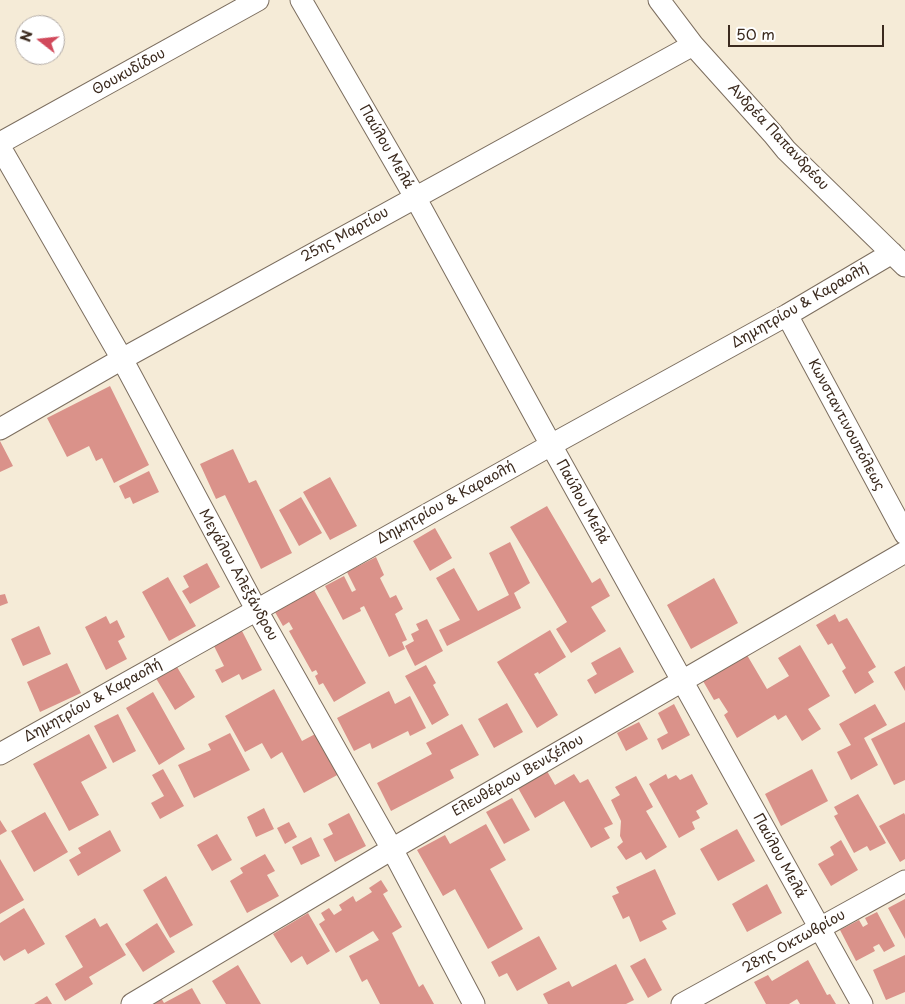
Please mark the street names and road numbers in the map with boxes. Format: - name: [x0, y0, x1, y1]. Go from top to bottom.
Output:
- street label: Θουκυδίδου: [90, 45, 168, 99]
- street label: Ανδρέα Παπανδρέου: [724, 80, 832, 194]
- street label: Παύλου Μελά: [355, 102, 417, 192]
- street label: 25ης Μαρτίου: [298, 204, 392, 266]
- street label: Δημητρίου & Καραολή: [729, 260, 871, 352]
- street label: Κωνσταντινουπόλεως: [804, 356, 888, 494]
- street label: Παύλου Μελά: [552, 457, 612, 547]
- street label: Δημητρίου & Καραολή: [374, 458, 518, 548]
- street label: Μεγάλου Αλεξάνδρου: [195, 506, 281, 644]
- street label: Δημητρίου & Καραολή: [21, 656, 165, 746]
- street label: Ελευθέριου Βενιζέλου: [449, 732, 587, 820]
- street label: Παύλου Μελά: [749, 811, 809, 901]
- street label: 28ης Οκτωβρίου: [739, 907, 849, 977]

